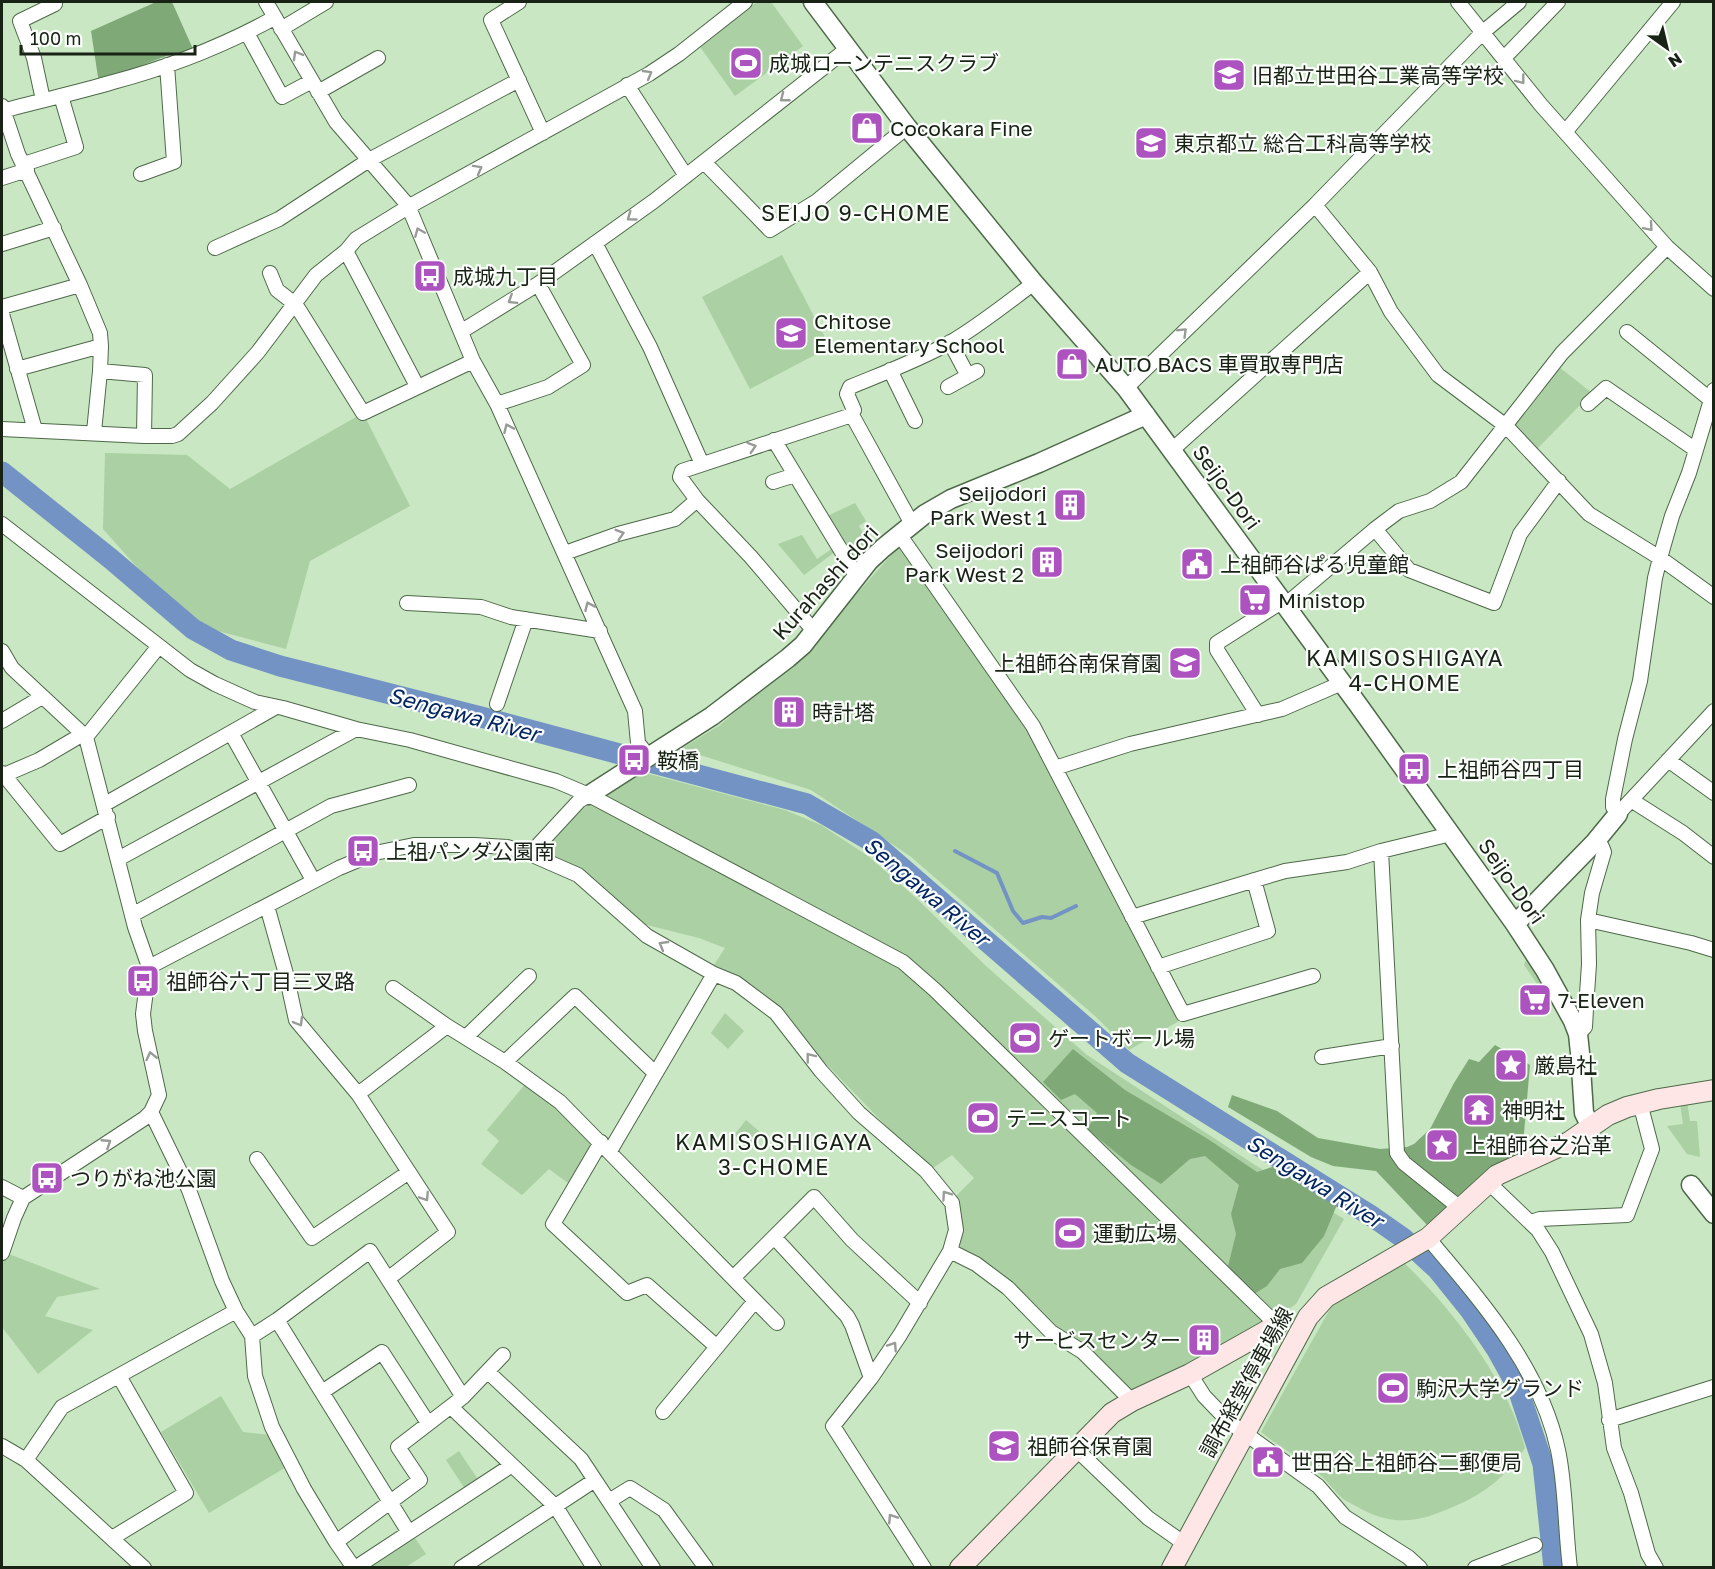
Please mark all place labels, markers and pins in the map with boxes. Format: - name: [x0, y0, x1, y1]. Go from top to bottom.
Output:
- sports icon: 成城ローンテニスクラブ: [728, 45, 764, 81]
- place label: 成城ローンテニスクラブ: [769, 50, 999, 76]
- school or university icon: 旧都立世田谷工業高等学校: [1211, 57, 1247, 93]
- place label: 旧都立世田谷工業高等学校: [1252, 62, 1504, 88]
- shop icon: Cocokara Fine: [849, 110, 885, 146]
- place label: Cocokara Fine: [890, 115, 1033, 141]
- school or university icon: 東京都立 総合工科高等学校: [1133, 125, 1169, 161]
- place label: 東京都立 総合工科高等学校: [1174, 130, 1431, 156]
- bus stop icon: 成城九丁目: [412, 258, 448, 294]
- place label: 成城九丁目: [453, 263, 558, 289]
- place label: Chitose Elementary School: [814, 308, 1005, 358]
- school or university icon: Chitose Elementary School: [773, 315, 809, 351]
- shop icon: AUTO BACS 車買取専門店: [1054, 346, 1090, 382]
- place label: AUTO BACS 車買取専門店: [1095, 351, 1343, 377]
- place label: Seijodori Park West 1: [930, 480, 1047, 530]
- building icon: Seijodori Park West 1: [1052, 487, 1088, 523]
- place label: Seijodori Park West 2: [905, 537, 1024, 587]
- building icon: Seijodori Park West 2: [1029, 544, 1065, 580]
- public building icon: 上祖師谷ぱる児童館: [1179, 546, 1215, 582]
- place label: 上祖師谷ぱる児童館: [1220, 551, 1409, 577]
- supermarket icon: Ministop: [1237, 582, 1273, 618]
- place label: Ministop: [1278, 587, 1365, 613]
- school or university icon: 上祖師谷南保育園: [1167, 645, 1203, 681]
- place label: 上祖師谷南保育園: [994, 650, 1162, 676]
- building icon: 時計塔: [771, 694, 807, 730]
- place label: 時計塔: [812, 699, 875, 725]
- bus stop icon: 鞍橋: [616, 742, 652, 778]
- place label: 鞍橋: [657, 747, 699, 773]
- bus stop icon: 上祖師谷四丁目: [1396, 751, 1432, 787]
- place label: 上祖師谷四丁目: [1437, 756, 1584, 782]
- bus stop icon: 上祖パンダ公園南: [345, 833, 381, 869]
- place label: 上祖パンダ公園南: [386, 838, 555, 864]
- bus stop icon: 祖師谷六丁目三叉路: [125, 963, 161, 999]
- place label: 祖師谷六丁目三叉路: [166, 968, 355, 994]
- supermarket icon: 7-Eleven: [1517, 982, 1553, 1018]
- place label: 7-Eleven: [1558, 987, 1645, 1013]
- sports icon: ゲートボール場: [1007, 1020, 1043, 1056]
- place label: ゲートボール場: [1048, 1025, 1195, 1051]
- place icon: 厳島社: [1493, 1047, 1529, 1083]
- place label: 厳島社: [1534, 1052, 1597, 1078]
- temple icon: 神明社: [1461, 1092, 1497, 1128]
- place label: 神明社: [1502, 1097, 1565, 1123]
- sports icon: テニスコート: [965, 1100, 1001, 1136]
- place label: テニスコート: [1006, 1105, 1132, 1131]
- place icon: 上祖師谷之沿革: [1424, 1127, 1460, 1163]
- place label: 上祖師谷之沿革: [1465, 1132, 1612, 1158]
- bus stop icon: つりがね池公園: [29, 1160, 65, 1196]
- place label: つりがね池公園: [70, 1165, 217, 1191]
- sports icon: 運動広場: [1052, 1215, 1088, 1251]
- place label: 運動広場: [1093, 1220, 1177, 1246]
- building icon: サービスセンター: [1186, 1322, 1222, 1358]
- place label: サービスセンター: [1013, 1327, 1181, 1353]
- sports icon: 駒沢大学グランド: [1375, 1370, 1411, 1406]
- place label: 駒沢大学グランド: [1416, 1375, 1584, 1401]
- school or university icon: 祖師谷保育園: [986, 1428, 1022, 1464]
- place label: 祖師谷保育園: [1027, 1433, 1153, 1459]
- public building icon: 世田谷上祖師谷二郵便局: [1250, 1444, 1286, 1480]
- place label: 世田谷上祖師谷二郵便局: [1291, 1449, 1522, 1475]

